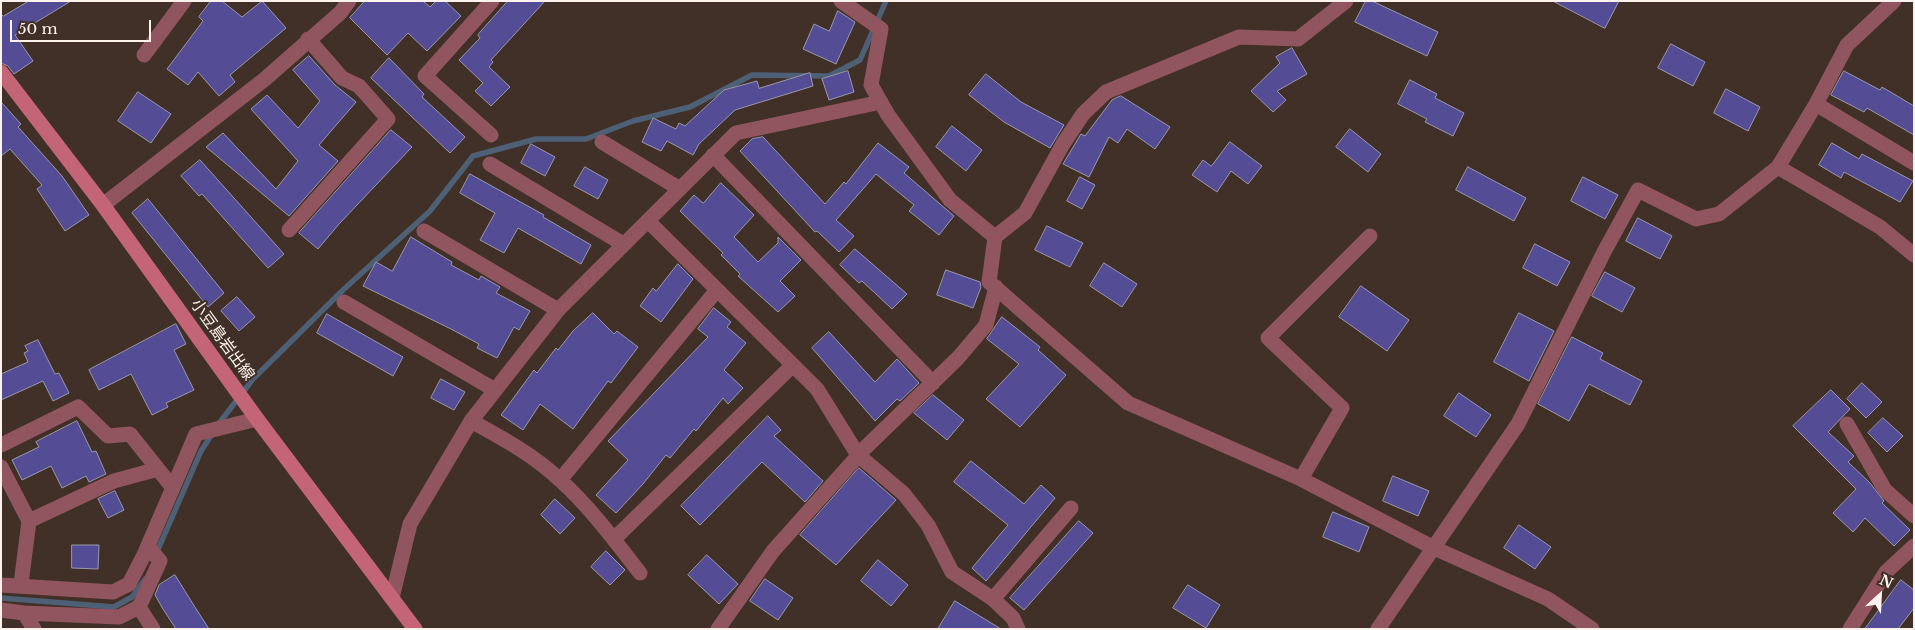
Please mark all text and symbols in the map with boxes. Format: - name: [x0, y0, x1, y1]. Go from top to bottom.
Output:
- scale bar: [12, 10, 154, 42]
- text: 50 m: [18, 19, 58, 38]
- street label: 小豆島岩出線: [186, 296, 258, 384]
- north arrow: [1855, 570, 1905, 620]
- text: N: [1877, 570, 1896, 592]

